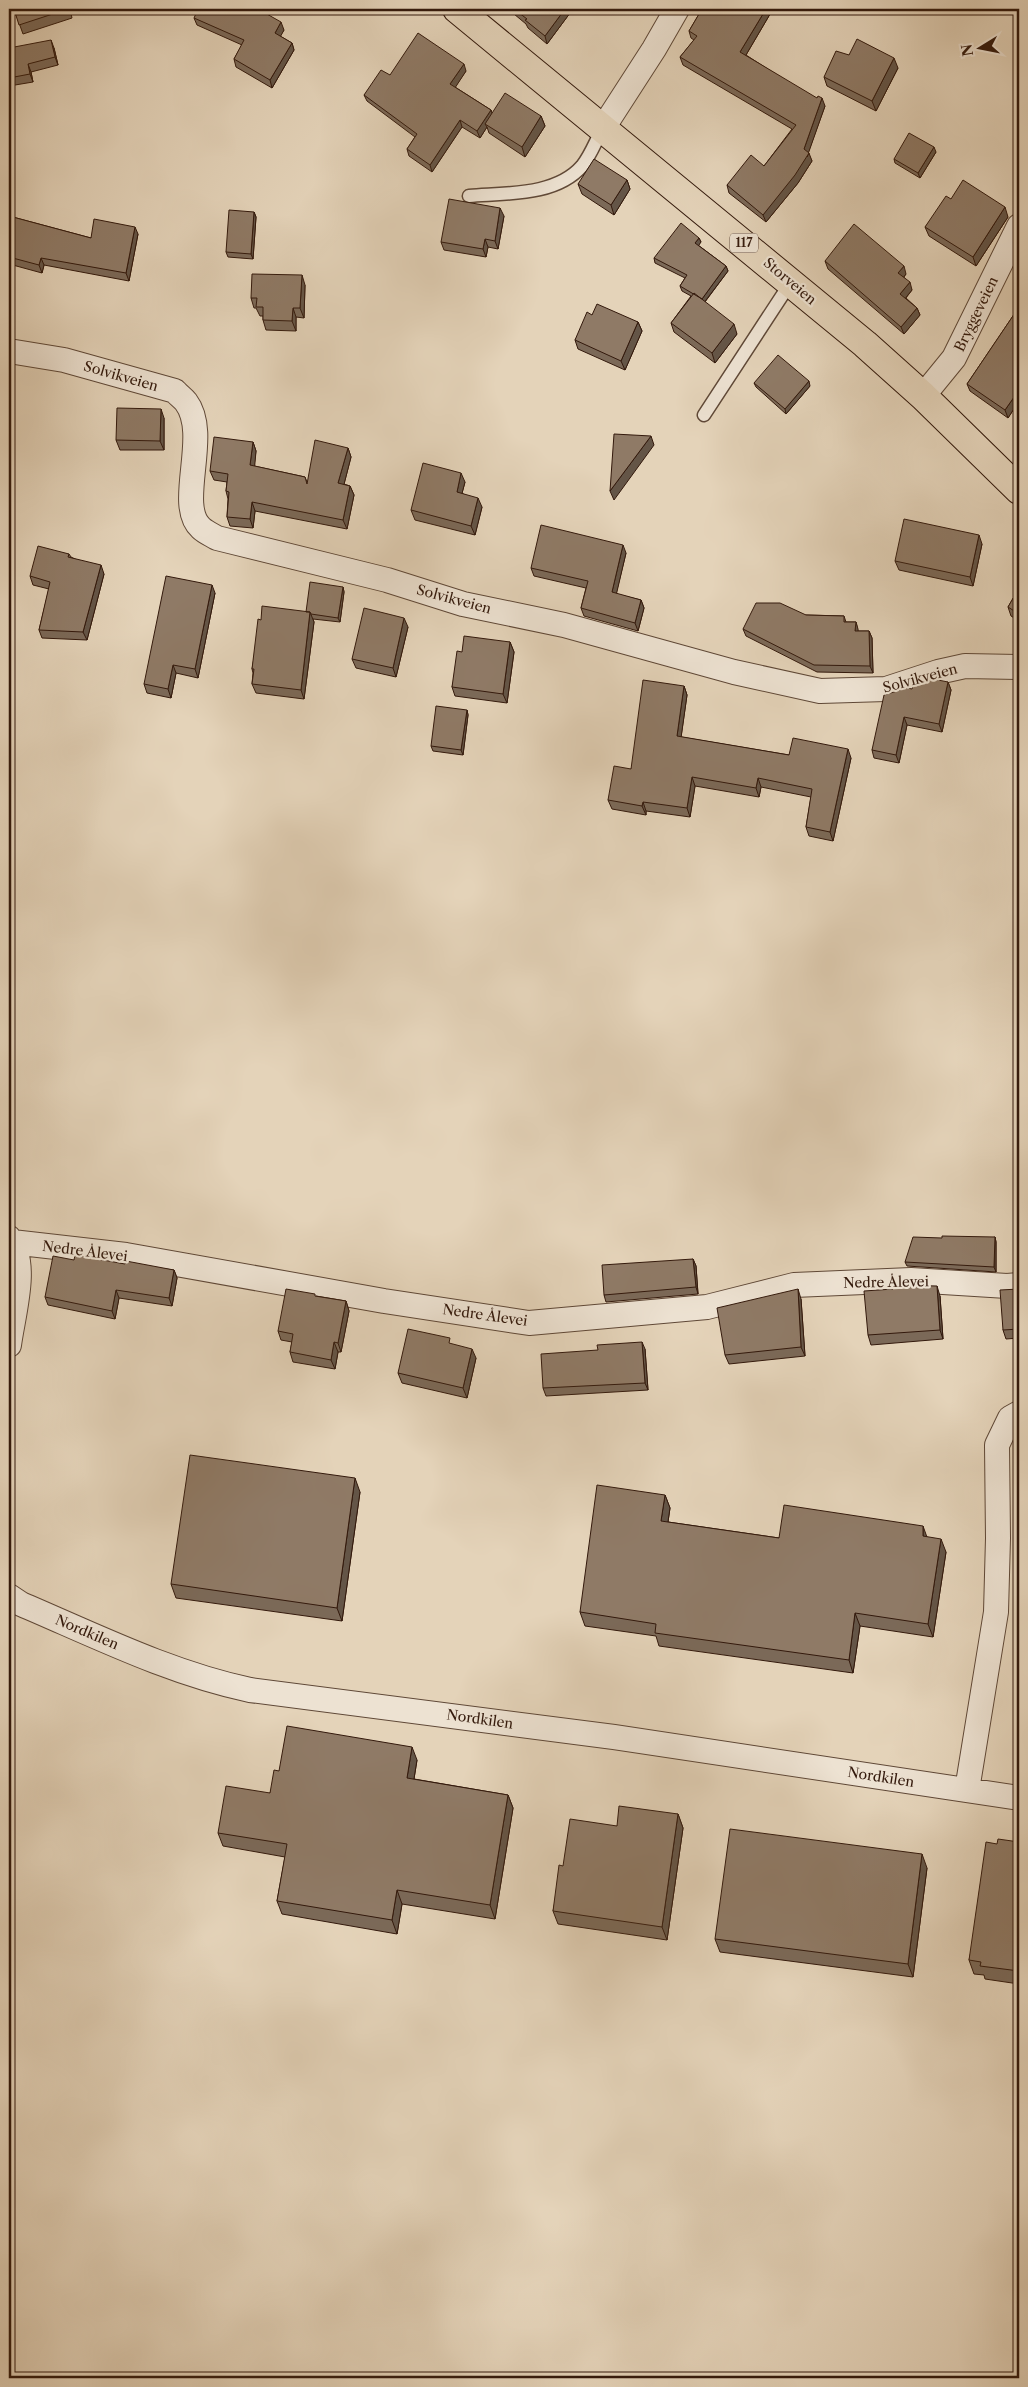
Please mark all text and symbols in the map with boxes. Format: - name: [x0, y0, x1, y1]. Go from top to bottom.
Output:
- north arrow: [956, 22, 1006, 72]
- text: N: [957, 43, 977, 58]
- road number: 117: [730, 234, 758, 252]
- street label: Storveien: [760, 254, 820, 309]
- street label: Bryggeveien: [950, 273, 1002, 354]
- street label: Solvikveien: [82, 357, 160, 395]
- street label: Solvikveien: [415, 580, 494, 618]
- street label: Solvikveien: [881, 659, 960, 697]
- street label: Nedre Ålevei: [41, 1236, 129, 1265]
- street label: Nedre Ålevei: [843, 1271, 929, 1292]
- street label: Nedre Ålevei: [441, 1299, 529, 1330]
- street label: Nordkilen: [53, 1611, 122, 1653]
- street label: Nordkilen: [445, 1705, 515, 1733]
- street label: Nordkilen: [846, 1763, 916, 1791]

